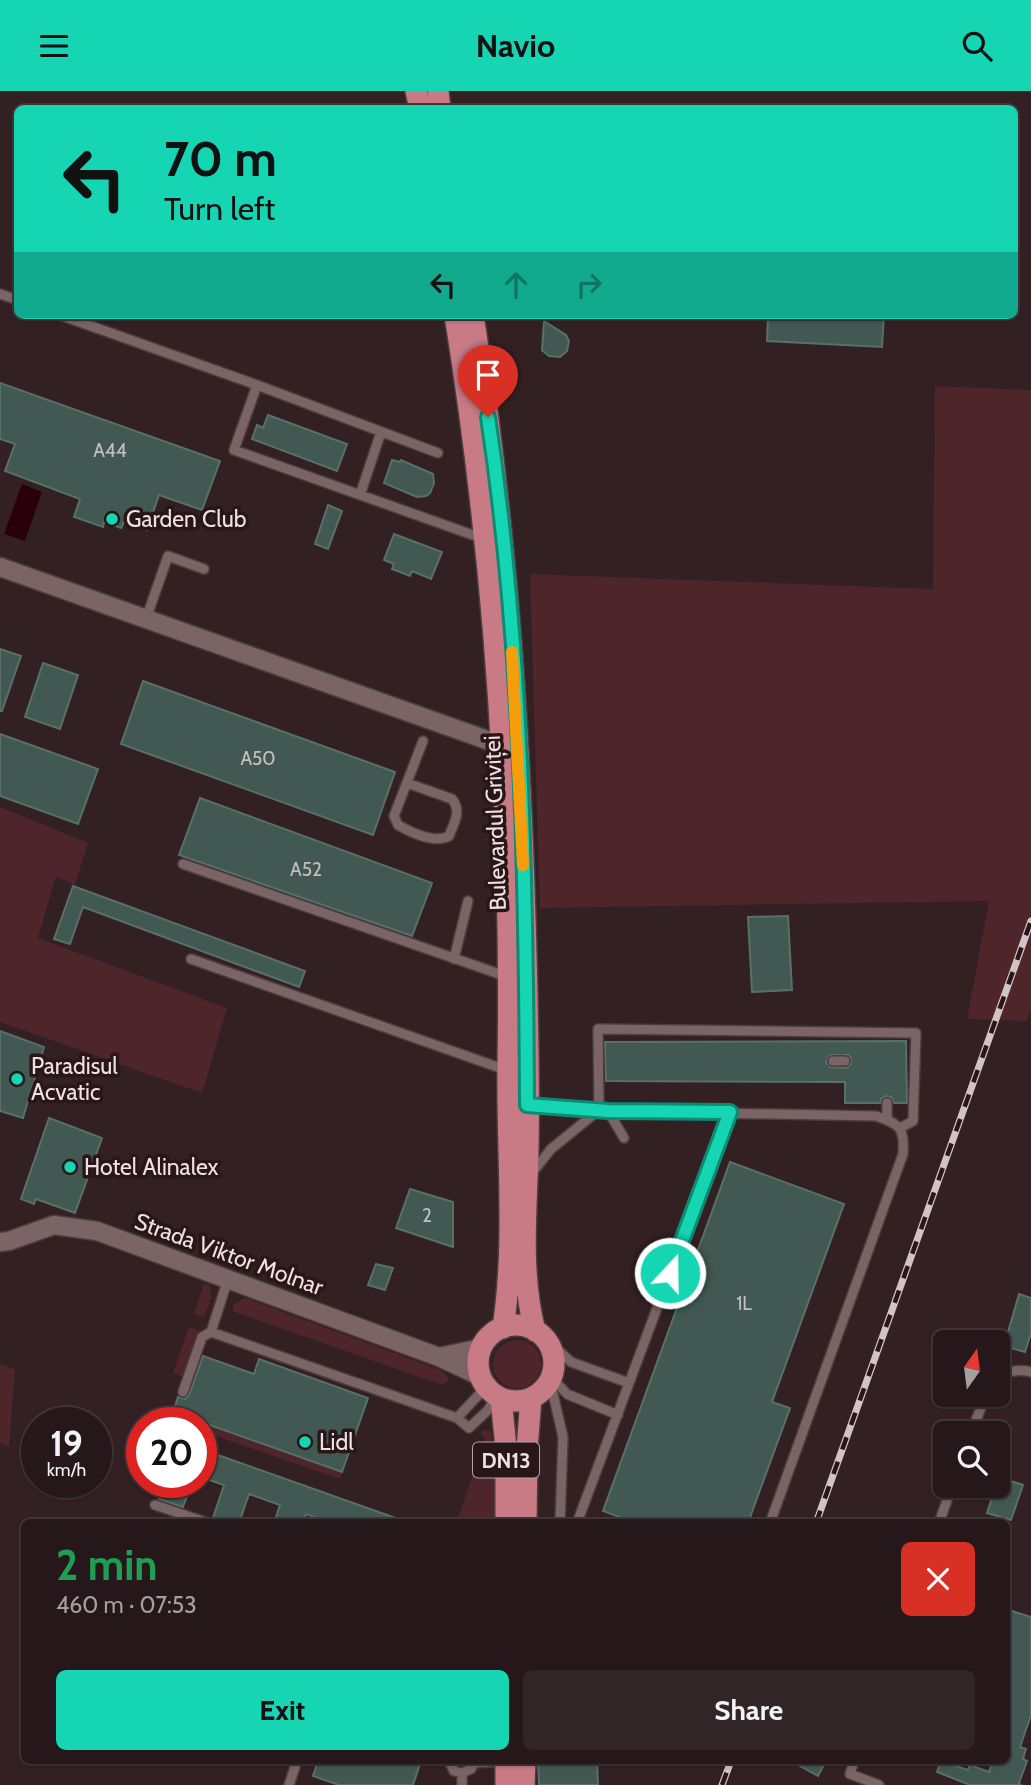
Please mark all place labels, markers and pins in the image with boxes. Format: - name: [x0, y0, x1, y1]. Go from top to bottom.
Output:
- pin: [458, 345, 518, 417]
- place label: Garden Club: [126, 505, 247, 533]
- marker: Garden Club: [104, 511, 120, 527]
- place label: Paradisul Acvatic: [31, 1052, 118, 1106]
- marker: Paradisul Acvatic: [9, 1071, 25, 1087]
- place label: Hotel Alinalex: [84, 1153, 219, 1181]
- marker: Hotel Alinalex: [62, 1159, 78, 1175]
- place label: Lidl: [319, 1428, 354, 1456]
- marker: Lidl: [297, 1434, 313, 1450]

